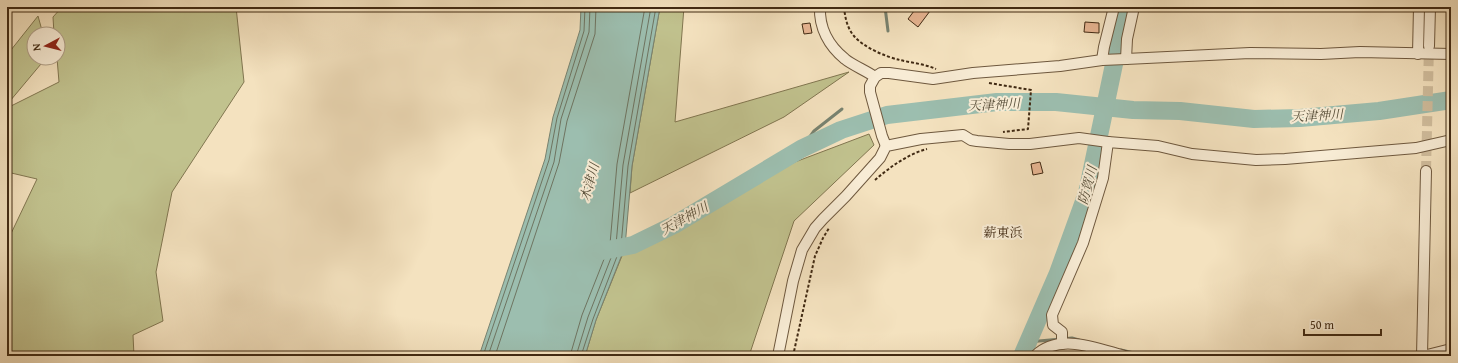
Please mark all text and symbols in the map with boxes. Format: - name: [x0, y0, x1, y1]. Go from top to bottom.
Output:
- north arrow: [26, 26, 66, 66]
- text: N: [28, 42, 44, 52]
- water label: 天津神川: [968, 94, 1022, 115]
- water label: 天津神川: [1291, 105, 1345, 126]
- water label: 木津川: [575, 159, 605, 204]
- water label: 防賀川: [1073, 162, 1102, 206]
- water label: 天津神川: [657, 197, 713, 239]
- district label: 薪東浜: [983, 223, 1023, 242]
- scale bar: [1304, 311, 1381, 337]
- text: 50 m: [1310, 316, 1334, 333]

